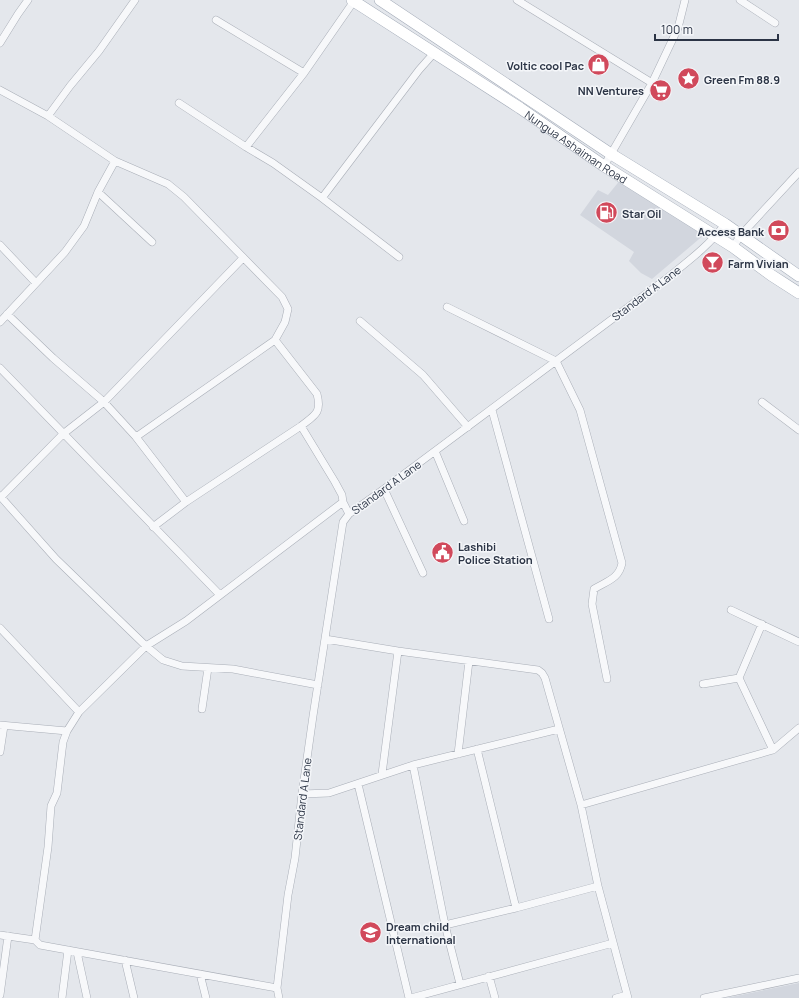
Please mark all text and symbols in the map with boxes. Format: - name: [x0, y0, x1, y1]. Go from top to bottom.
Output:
- scale bar: [655, 16, 778, 42]
- text: 100 m: [661, 21, 693, 38]
- shop icon: Voltic cool Pac: [586, 52, 612, 78]
- place label: Voltic cool Pac: [507, 58, 584, 73]
- place icon: Green Fm 88.9: [676, 66, 702, 92]
- place label: Green Fm 88.9: [704, 72, 780, 87]
- supermarket icon: NN Ventures: [647, 77, 673, 103]
- place label: NN Ventures: [578, 83, 644, 98]
- street label: Nungua Ashaiman Road: [522, 106, 630, 186]
- fuel station icon: Star Oil: [593, 200, 619, 226]
- place label: Star Oil: [622, 206, 661, 221]
- bank icon: Access Bank: [766, 218, 792, 244]
- place label: Access Bank: [697, 224, 765, 239]
- bar icon: Farm Vivian: [699, 250, 725, 276]
- place label: Farm Vivian: [728, 256, 789, 271]
- street label: Standard A Lane: [608, 262, 684, 324]
- street label: Standard A Lane: [348, 456, 424, 517]
- public building icon: Lashibi Police Station: [429, 539, 455, 565]
- place label: Lashibi Police Station: [458, 539, 533, 567]
- street label: Standard A Lane: [290, 756, 315, 841]
- school or university icon: Dream child International: [358, 919, 384, 945]
- place label: Dream child International: [386, 919, 456, 947]

